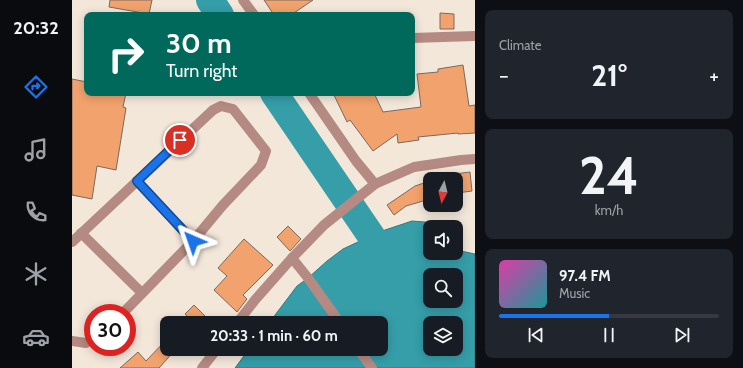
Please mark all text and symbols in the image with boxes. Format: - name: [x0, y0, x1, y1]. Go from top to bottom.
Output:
- text: 20:32: [13, 17, 59, 39]
- text: 30 m: [166, 26, 232, 60]
- icon: right: [100, 28, 152, 80]
- text: Climate: [499, 37, 541, 53]
- text: 21°: [591, 57, 627, 94]
- text: Turn right: [166, 60, 237, 82]
- text: −: [499, 62, 509, 89]
- text: +: [709, 62, 719, 89]
- icon: directions: [22, 73, 50, 101]
- pin: [163, 123, 197, 157]
- icon: arrive: [169, 129, 191, 151]
- icon: music: [22, 136, 50, 164]
- text: 24: [579, 144, 639, 207]
- north arrow: [423, 172, 463, 212]
- map controls: [423, 172, 463, 356]
- icon: phone: [22, 198, 50, 226]
- text: km/h: [595, 202, 623, 218]
- position arrow: [172, 220, 214, 262]
- button: sound: [423, 220, 463, 260]
- icon: climate: [22, 260, 50, 288]
- text: 97.4 FM: [559, 267, 611, 285]
- button: search: [423, 268, 463, 308]
- text: Music: [559, 285, 590, 301]
- speed limit sign: 30: [84, 304, 136, 356]
- button: layers: [423, 316, 463, 356]
- icon: car: [22, 323, 50, 351]
- icon: previous: [525, 324, 547, 346]
- icon: pause: [598, 324, 620, 346]
- icon: next: [671, 324, 693, 346]
- text: 20:33 · 1 min · 60 m: [210, 327, 338, 345]

